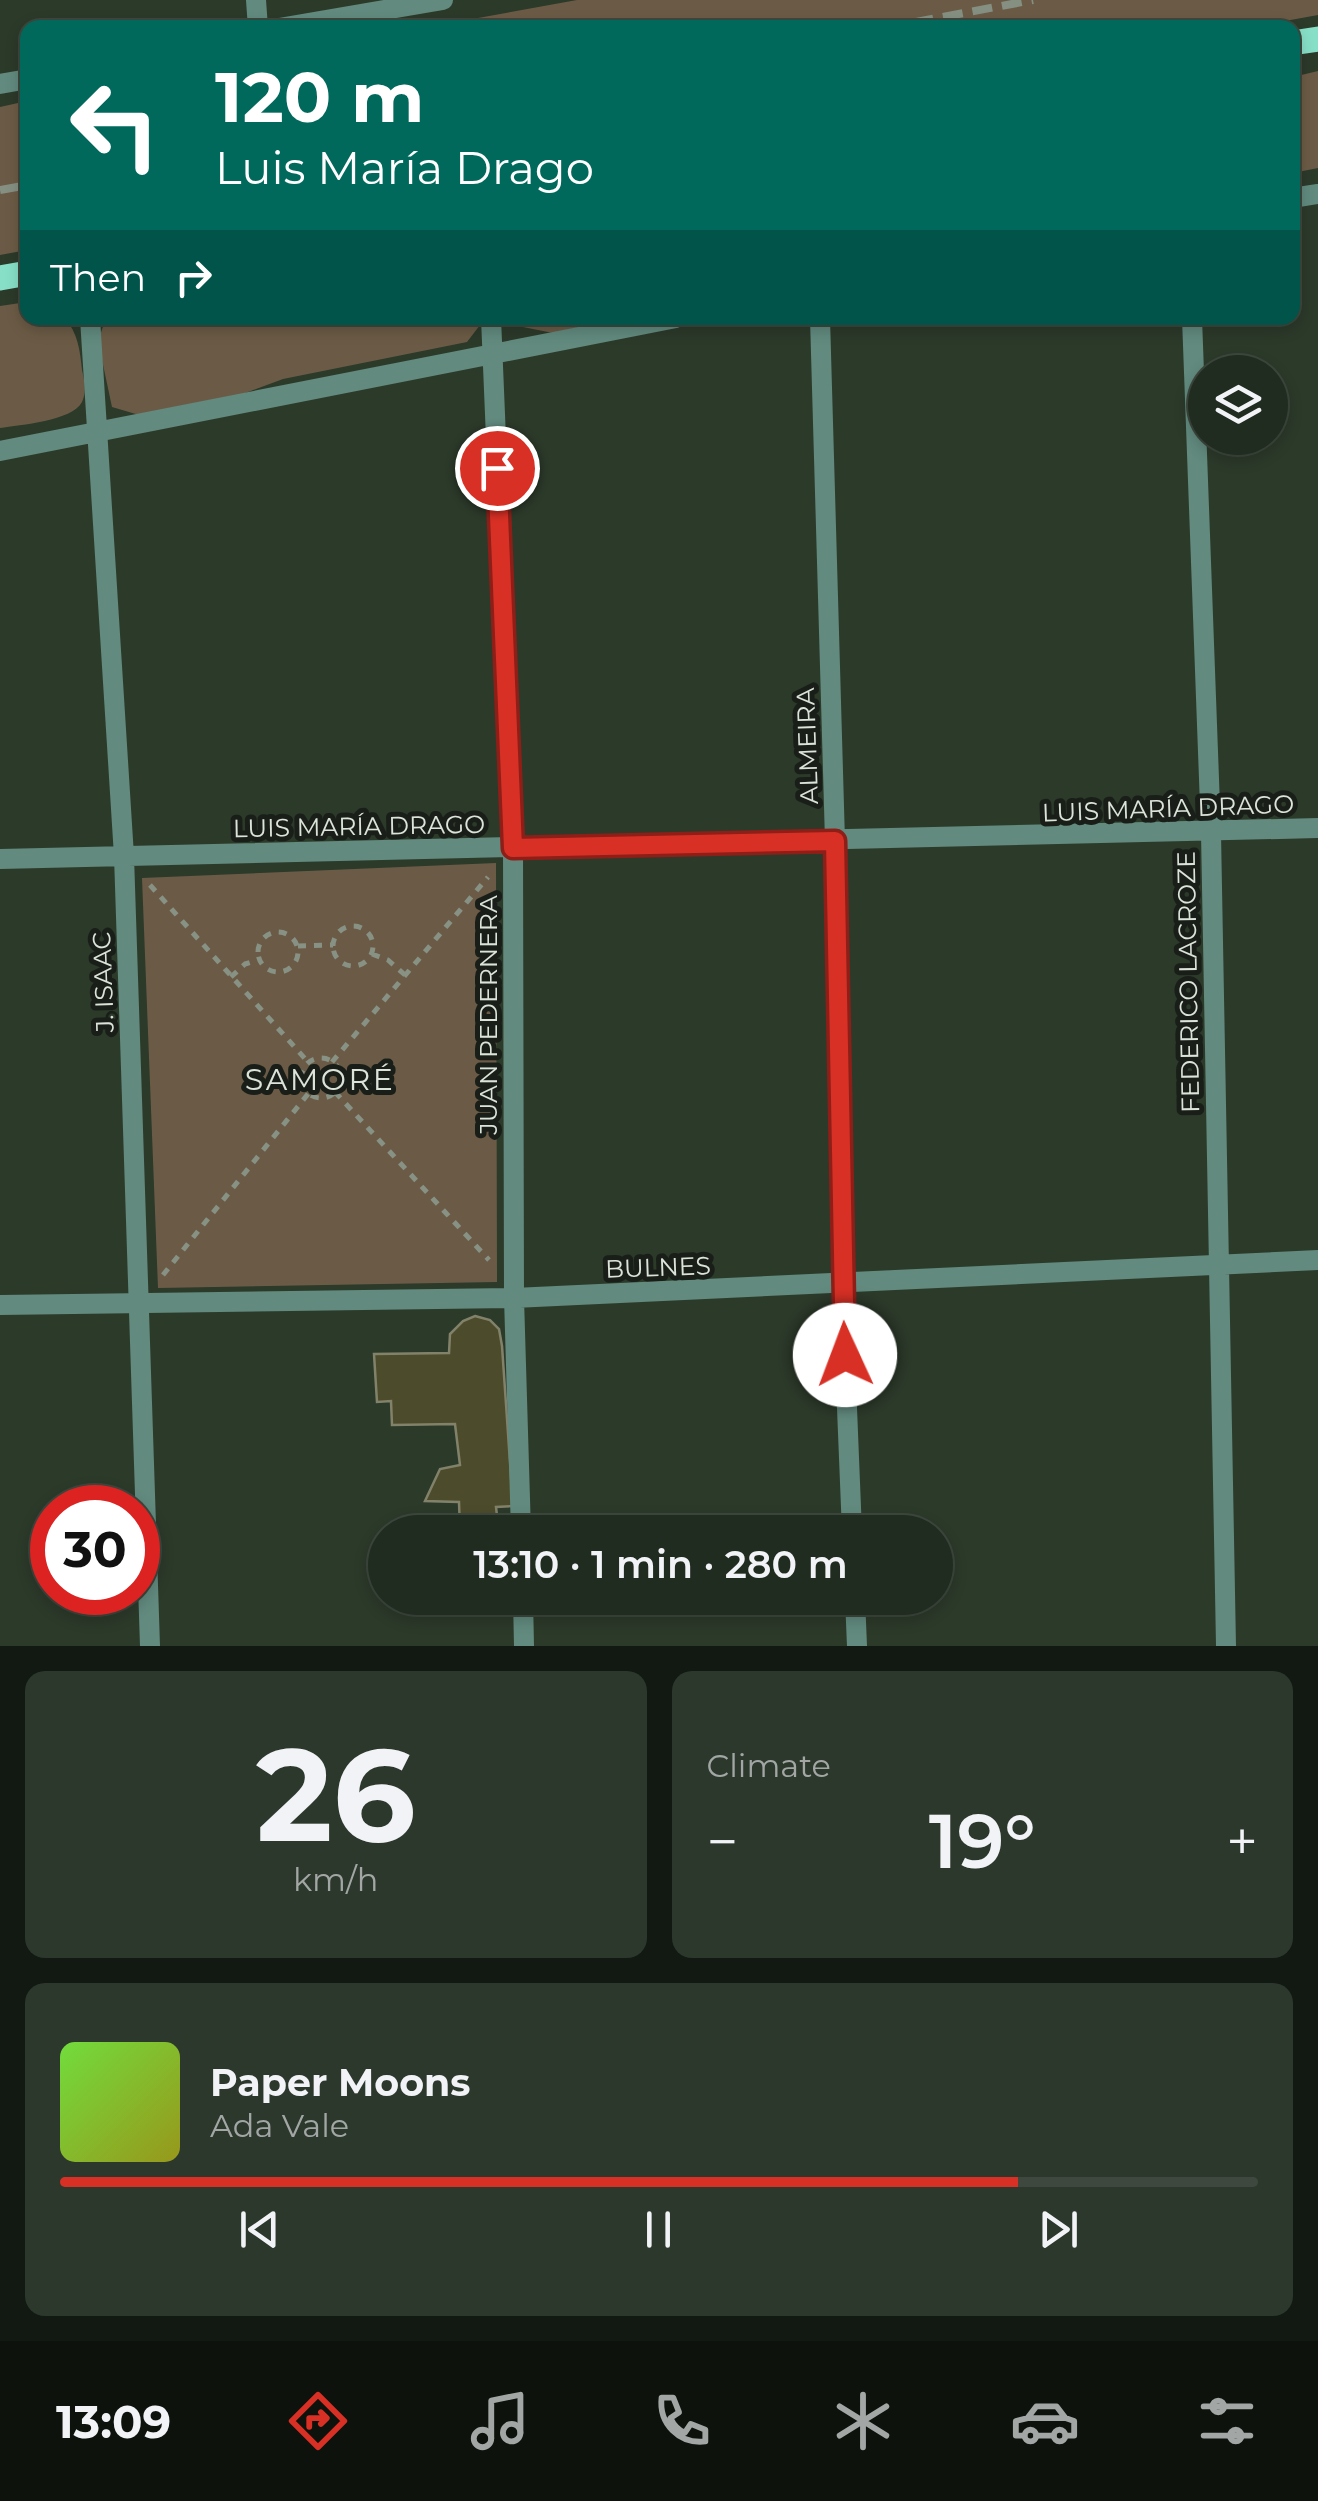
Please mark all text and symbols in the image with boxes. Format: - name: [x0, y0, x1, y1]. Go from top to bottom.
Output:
- text: 120 m: [215, 54, 425, 140]
- icon: left: [50, 60, 180, 190]
- text: Luis María Drago: [215, 140, 594, 195]
- icon: right: [166, 250, 221, 305]
- text: Then: [50, 254, 146, 301]
- map controls: [1188, 355, 1288, 455]
- button: layers: [1188, 355, 1288, 455]
- pin: [455, 426, 540, 511]
- icon: arrive: [470, 441, 525, 496]
- street label: ALMEIRA: [790, 687, 824, 805]
- street label: LUIS MARÍA DRAGO: [1041, 789, 1295, 827]
- street label: LUIS MARÍA DRAGO: [233, 809, 485, 843]
- street label: FEDERICO LACROZE: [1171, 851, 1205, 1113]
- street label: JUAN PEDERNERA: [473, 895, 503, 1136]
- street label: J. ISAAC: [86, 931, 120, 1034]
- district label: SAMORÉ: [245, 1061, 395, 1098]
- street label: BULNES: [605, 1250, 711, 1284]
- position arrow: [793, 1303, 897, 1407]
- speed limit sign: 30: [30, 1485, 160, 1615]
- text: 13:10 · 1 min · 280 m: [473, 1541, 848, 1588]
- text: 26: [256, 1715, 416, 1874]
- text: Climate: [707, 1746, 831, 1785]
- text: 19°: [929, 1795, 1036, 1887]
- text: −: [707, 1808, 738, 1875]
- text: +: [1226, 1808, 1258, 1875]
- text: km/h: [293, 1860, 378, 1899]
- text: Paper Moons: [210, 2059, 471, 2106]
- text: Ada Vale: [210, 2106, 349, 2145]
- icon: previous: [232, 2202, 287, 2257]
- icon: pause: [631, 2202, 686, 2257]
- icon: next: [1031, 2202, 1086, 2257]
- icon: directions: [283, 2386, 353, 2456]
- icon: music: [465, 2386, 535, 2456]
- icon: phone: [647, 2386, 717, 2456]
- icon: climate: [828, 2386, 898, 2456]
- icon: car: [1010, 2386, 1080, 2456]
- icon: filters: [1192, 2386, 1262, 2456]
- text: 13:09: [56, 2394, 171, 2449]

